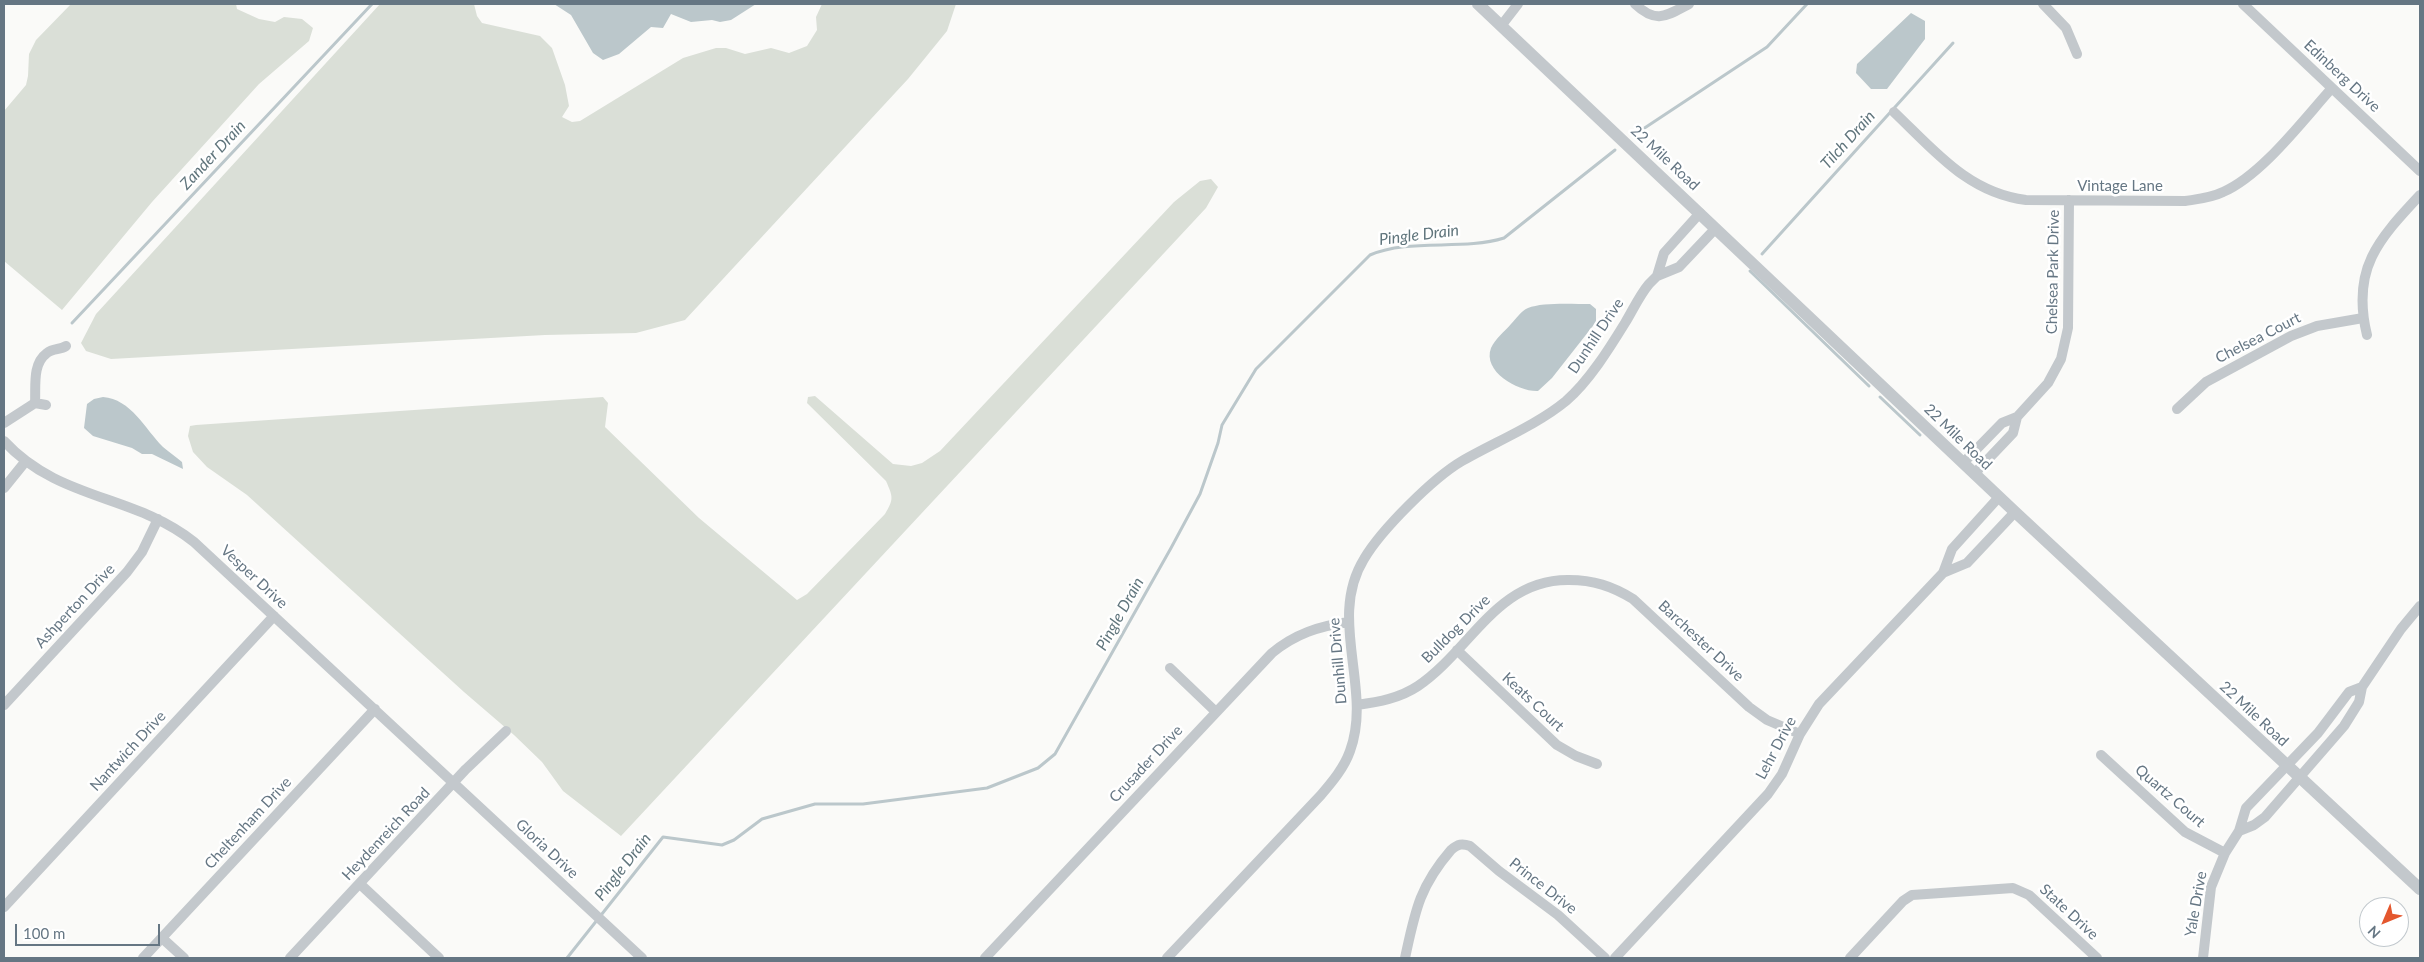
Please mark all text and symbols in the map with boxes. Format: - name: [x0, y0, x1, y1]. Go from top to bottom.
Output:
- street label: Edinberg Drive: [2300, 36, 2384, 116]
- water label: Tilch Drain: [1817, 107, 1879, 173]
- water label: Zander Drain: [176, 117, 250, 193]
- street label: 22 Mile Road: [1627, 122, 1703, 194]
- street label: Vintage Lane: [2077, 177, 2163, 195]
- street label: Chelsea Park Drive: [2043, 210, 2063, 334]
- water label: Pingle Drain: [1378, 221, 1460, 249]
- street label: Dunhill Drive: [1564, 295, 1628, 377]
- street label: Chelsea Court: [2212, 309, 2304, 367]
- street label: 22 Mile Road: [1920, 400, 1996, 474]
- street label: Vesper Drive: [217, 541, 291, 613]
- street label: Ashperton Drive: [31, 560, 119, 652]
- water label: Pingle Drain: [1092, 574, 1148, 654]
- street label: Bulldog Drive: [1418, 591, 1494, 667]
- street label: Barchester Drive: [1654, 597, 1748, 685]
- street label: Dunhill Drive: [1325, 617, 1351, 705]
- street label: Keats Court: [1498, 669, 1568, 735]
- street label: 22 Mile Road: [2216, 678, 2292, 750]
- street label: Nantwich Drive: [86, 707, 170, 795]
- street label: Lehr Drive: [1752, 714, 1800, 782]
- street label: Crusader Drive: [1106, 722, 1186, 806]
- street label: Quartz Court: [2131, 761, 2209, 831]
- street label: Cheltenham Drive: [201, 773, 295, 873]
- street label: Heydenreich Road: [338, 784, 434, 884]
- street label: Gloria Drive: [512, 815, 582, 883]
- water label: Pingle Drain: [591, 829, 655, 905]
- street label: Prince Drive: [1506, 854, 1580, 918]
- street label: Yale Drive: [2181, 870, 2211, 938]
- street label: State Drive: [2036, 880, 2102, 944]
- north arrow: [2359, 897, 2409, 947]
- scale bar: [18, 914, 162, 946]
- text: N: [2364, 922, 2384, 942]
- text: 100 m: [23, 924, 65, 942]

